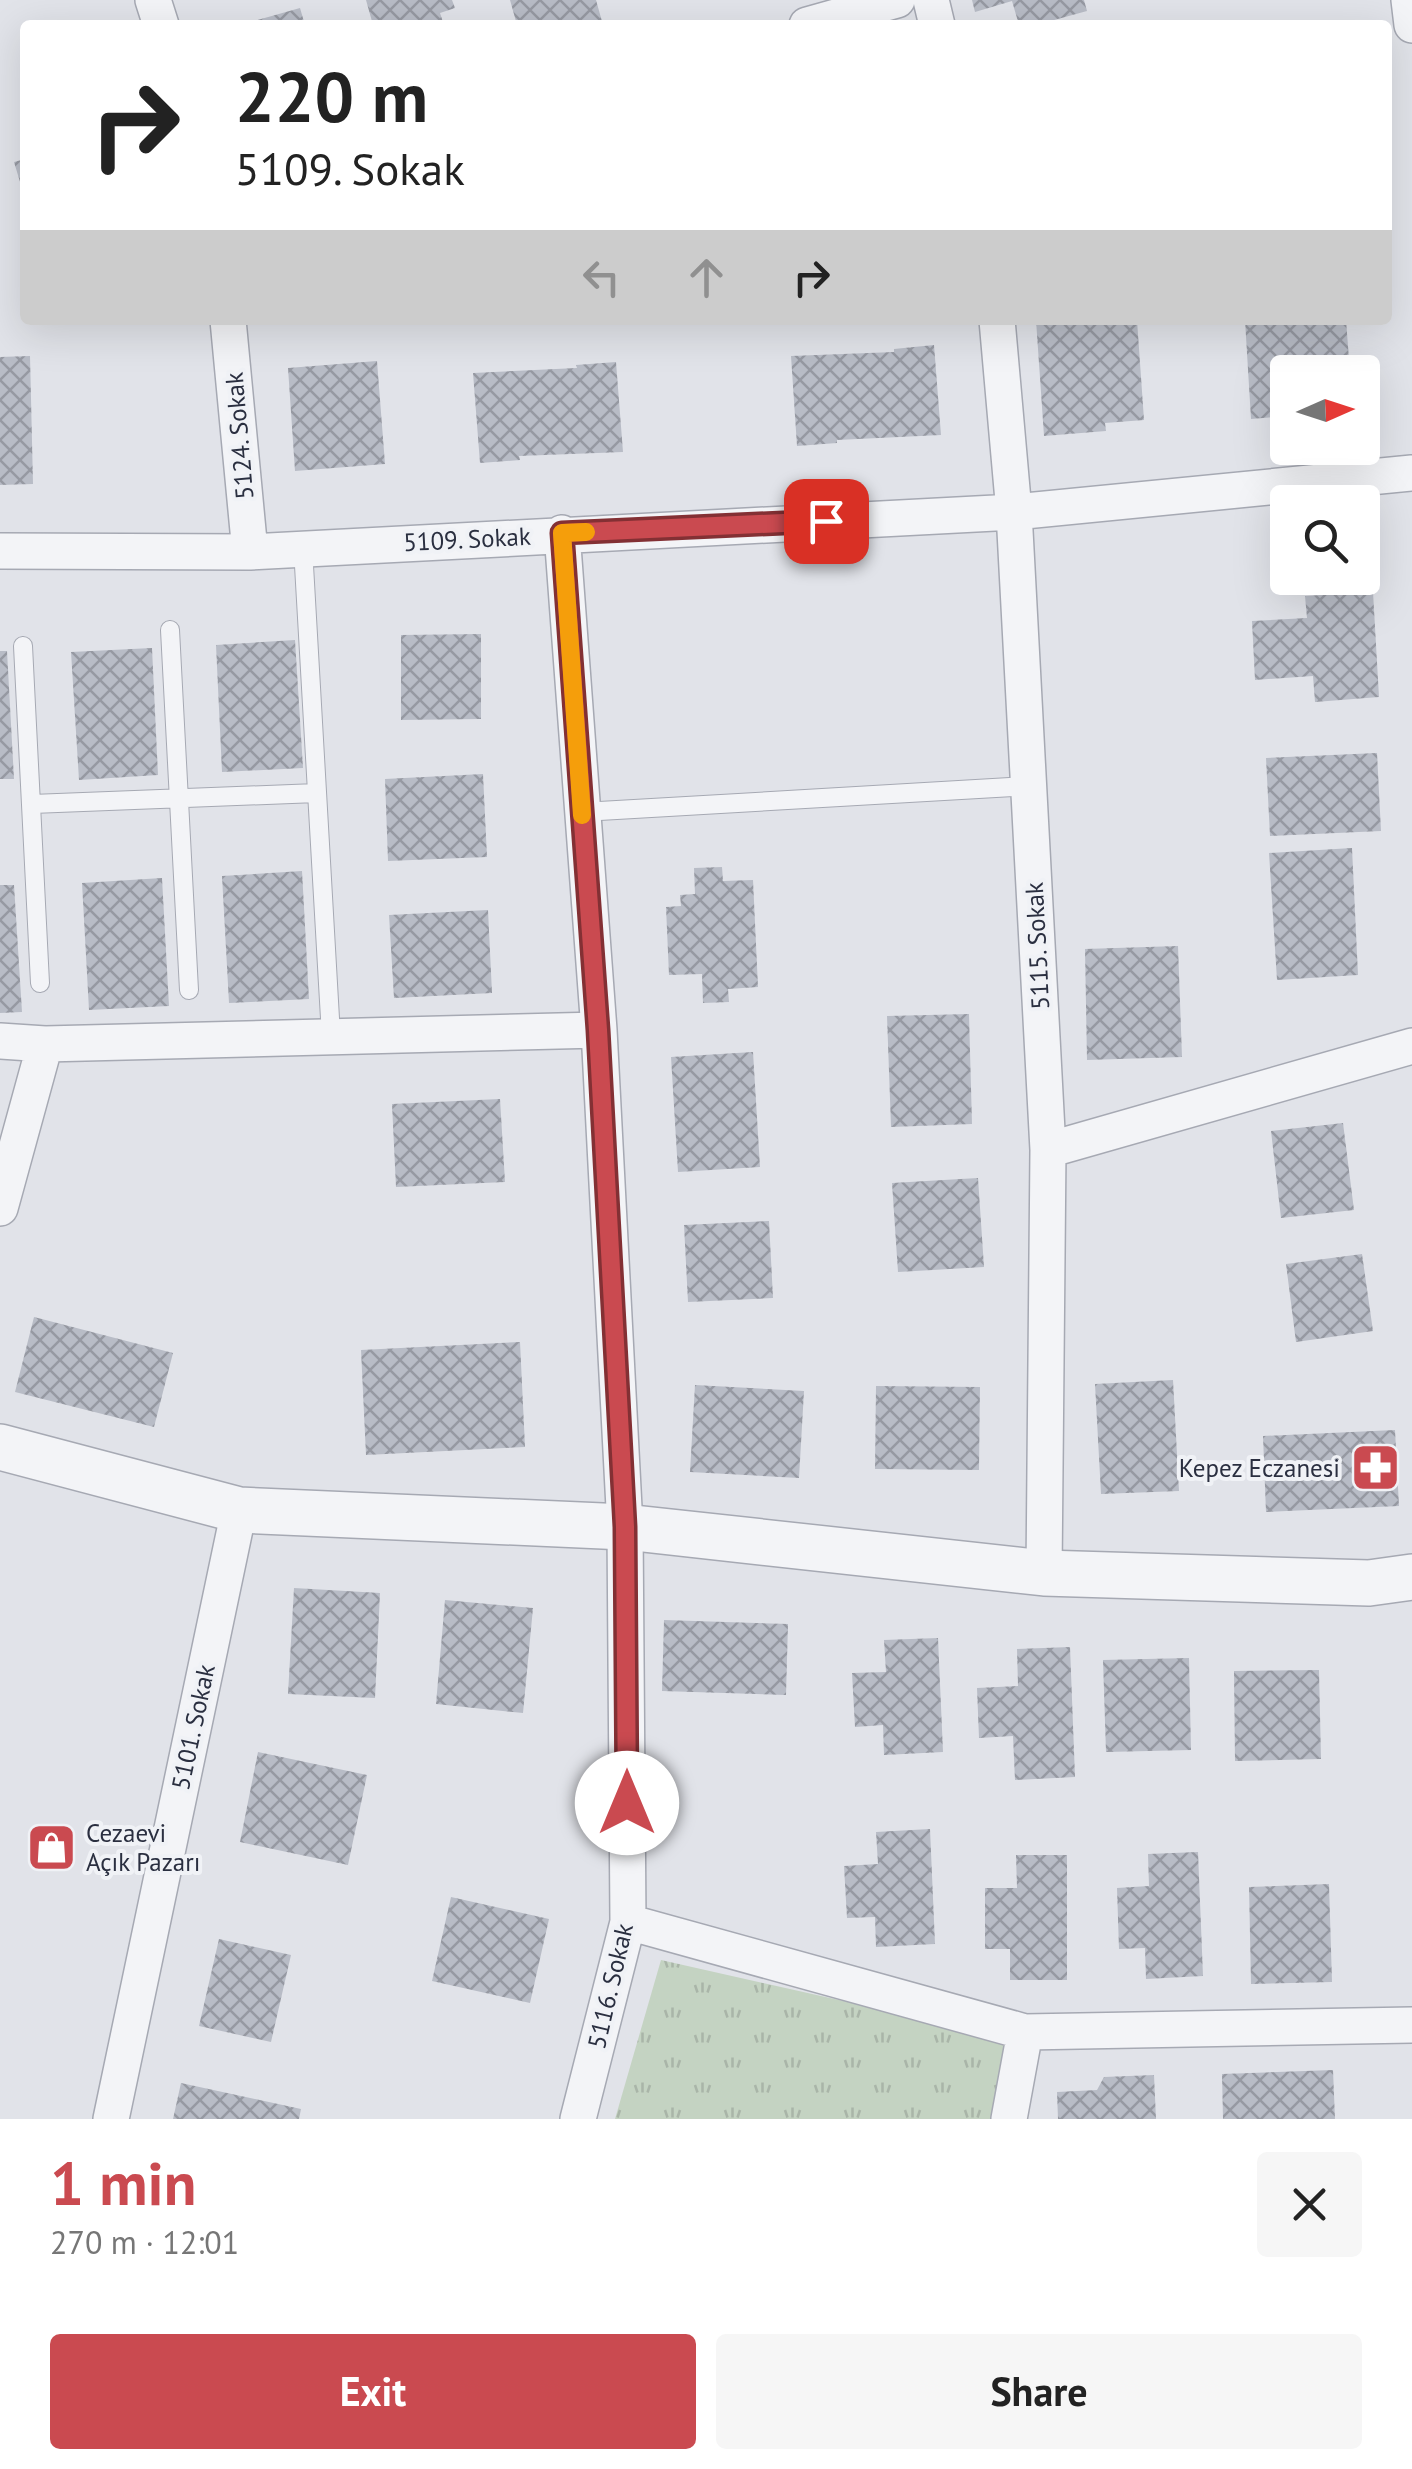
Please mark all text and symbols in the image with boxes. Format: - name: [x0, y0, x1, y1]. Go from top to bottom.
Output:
- text: 220 m: [235, 51, 428, 141]
- icon: right: [70, 60, 200, 190]
- text: 5109. Sokak: [235, 139, 465, 197]
- icon: left: [574, 250, 629, 305]
- icon: ahead: [679, 250, 734, 305]
- icon: right: [784, 250, 839, 305]
- north arrow: [1270, 355, 1380, 465]
- map controls: [1270, 355, 1380, 595]
- street label: 5124. Sokak: [217, 371, 261, 501]
- pin: [784, 479, 869, 564]
- button: search: [1270, 485, 1380, 595]
- icon: arrive: [799, 494, 854, 549]
- street label: 5109. Sokak: [402, 520, 532, 558]
- street label: 5115. Sokak: [1018, 881, 1056, 1011]
- pharmacy icon: Kepez Eczanesi: [1349, 1442, 1401, 1494]
- place label: Kepez Eczanesi: [1179, 1452, 1340, 1484]
- street label: 5101. Sokak: [164, 1661, 222, 1793]
- position arrow: [575, 1751, 679, 1855]
- place label: Cezaevi Açık Pazarı: [86, 1817, 200, 1878]
- shop icon: Cezaevi Açık Pazarı: [25, 1821, 77, 1873]
- street label: 5116. Sokak: [580, 1920, 640, 2052]
- text: 1 min: [50, 2144, 196, 2222]
- button: close: [1257, 2152, 1362, 2257]
- text: 270 m · 12:01: [50, 2221, 239, 2263]
- button: Exit: [50, 2334, 696, 2449]
- button: Share: [716, 2334, 1362, 2449]

